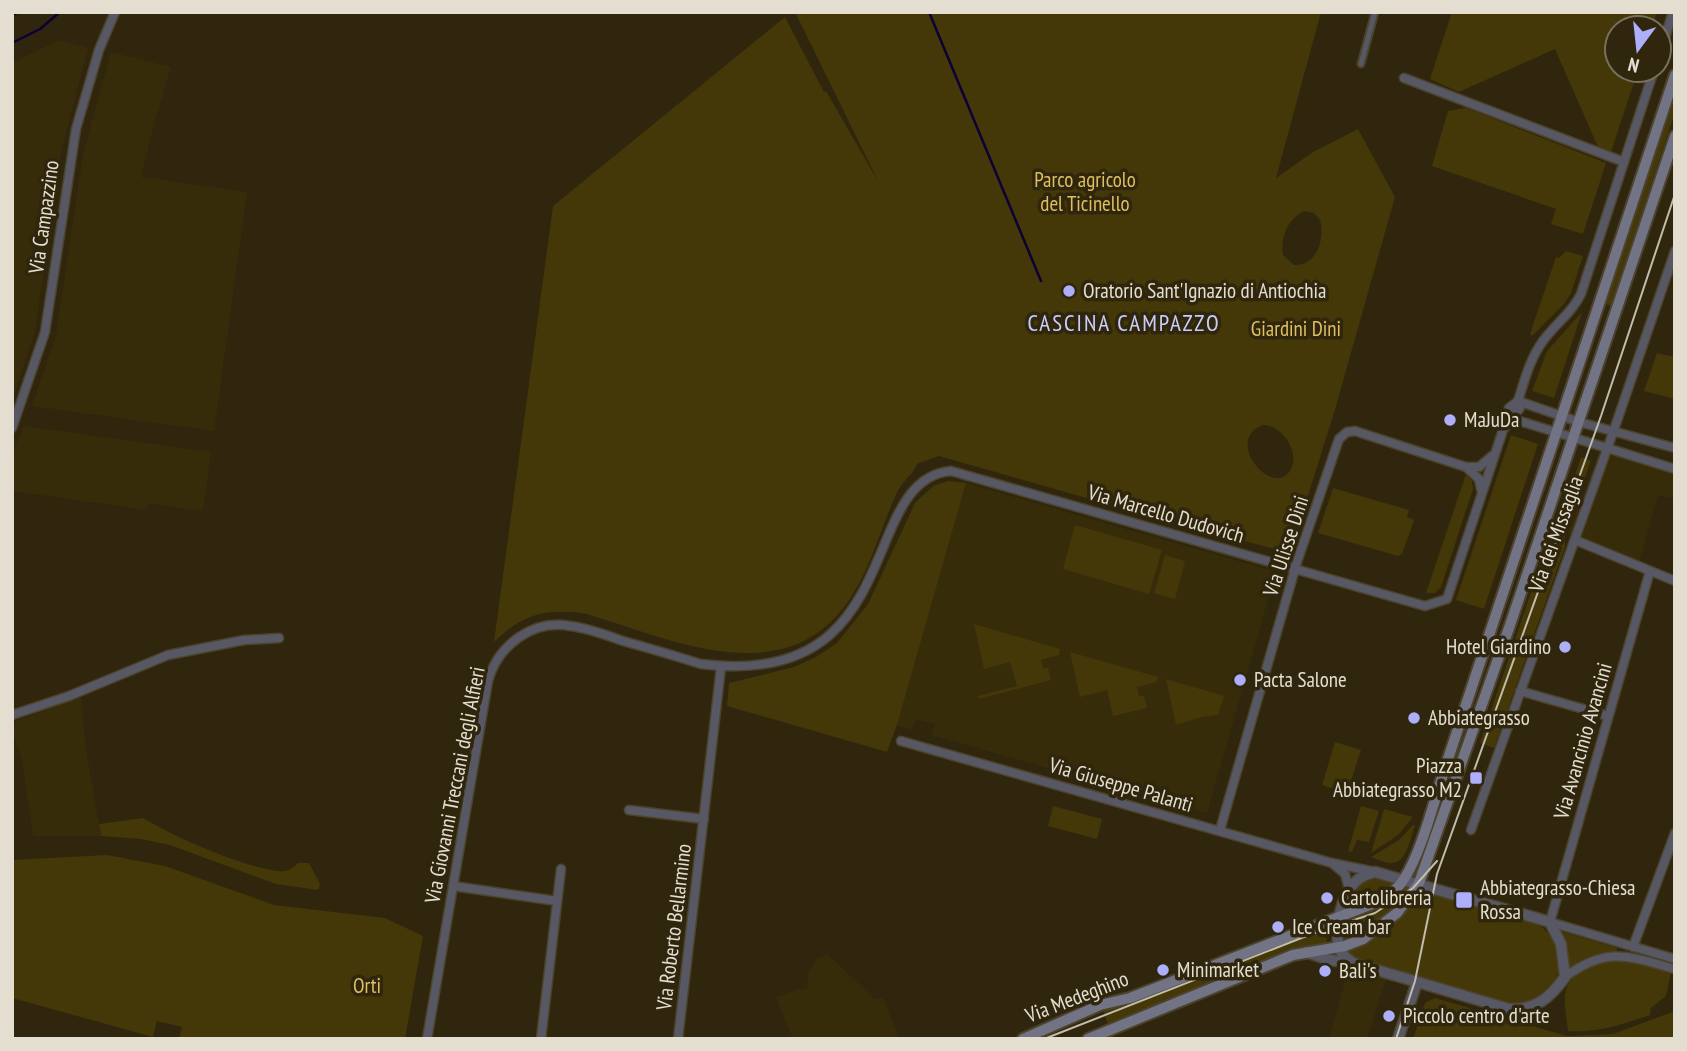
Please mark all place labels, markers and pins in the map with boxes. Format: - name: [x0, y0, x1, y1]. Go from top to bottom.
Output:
- place label: Oratorio Sant'Ignazio di Antiochia: [1083, 277, 1326, 304]
- marker: Oratorio Sant'Ignazio di Antiochia: [1061, 283, 1077, 299]
- place label: MaJuDa: [1464, 406, 1519, 433]
- marker: MaJuDa: [1442, 412, 1458, 428]
- place label: Hotel Giardino: [1446, 633, 1551, 660]
- marker: Hotel Giardino: [1557, 639, 1573, 655]
- place label: Pacta Salone: [1254, 666, 1347, 693]
- marker: Pacta Salone: [1232, 672, 1248, 688]
- place label: Abbiategrasso: [1428, 704, 1530, 731]
- marker: Abbiategrasso: [1406, 710, 1422, 726]
- place label: Piazza Abbiategrasso M2: [1333, 752, 1462, 803]
- marker: Piazza Abbiategrasso M2: [1468, 770, 1484, 786]
- place label: Abbiategrasso-Chiesa Rossa: [1480, 874, 1635, 925]
- place label: Cartolibreria: [1341, 884, 1431, 911]
- marker: Cartolibreria: [1319, 890, 1335, 906]
- marker: Abbiategrasso-Chiesa Rossa: [1454, 890, 1474, 910]
- place label: Ice Cream bar: [1292, 913, 1391, 940]
- marker: Ice Cream bar: [1270, 919, 1286, 935]
- place label: Minimarket: [1177, 956, 1259, 983]
- place label: Bali's: [1339, 957, 1377, 984]
- marker: Minimarket: [1155, 962, 1171, 978]
- marker: Bali's: [1317, 963, 1333, 979]
- place label: Piccolo centro d'arte: [1403, 1002, 1550, 1029]
- marker: Piccolo centro d'arte: [1381, 1008, 1397, 1024]

